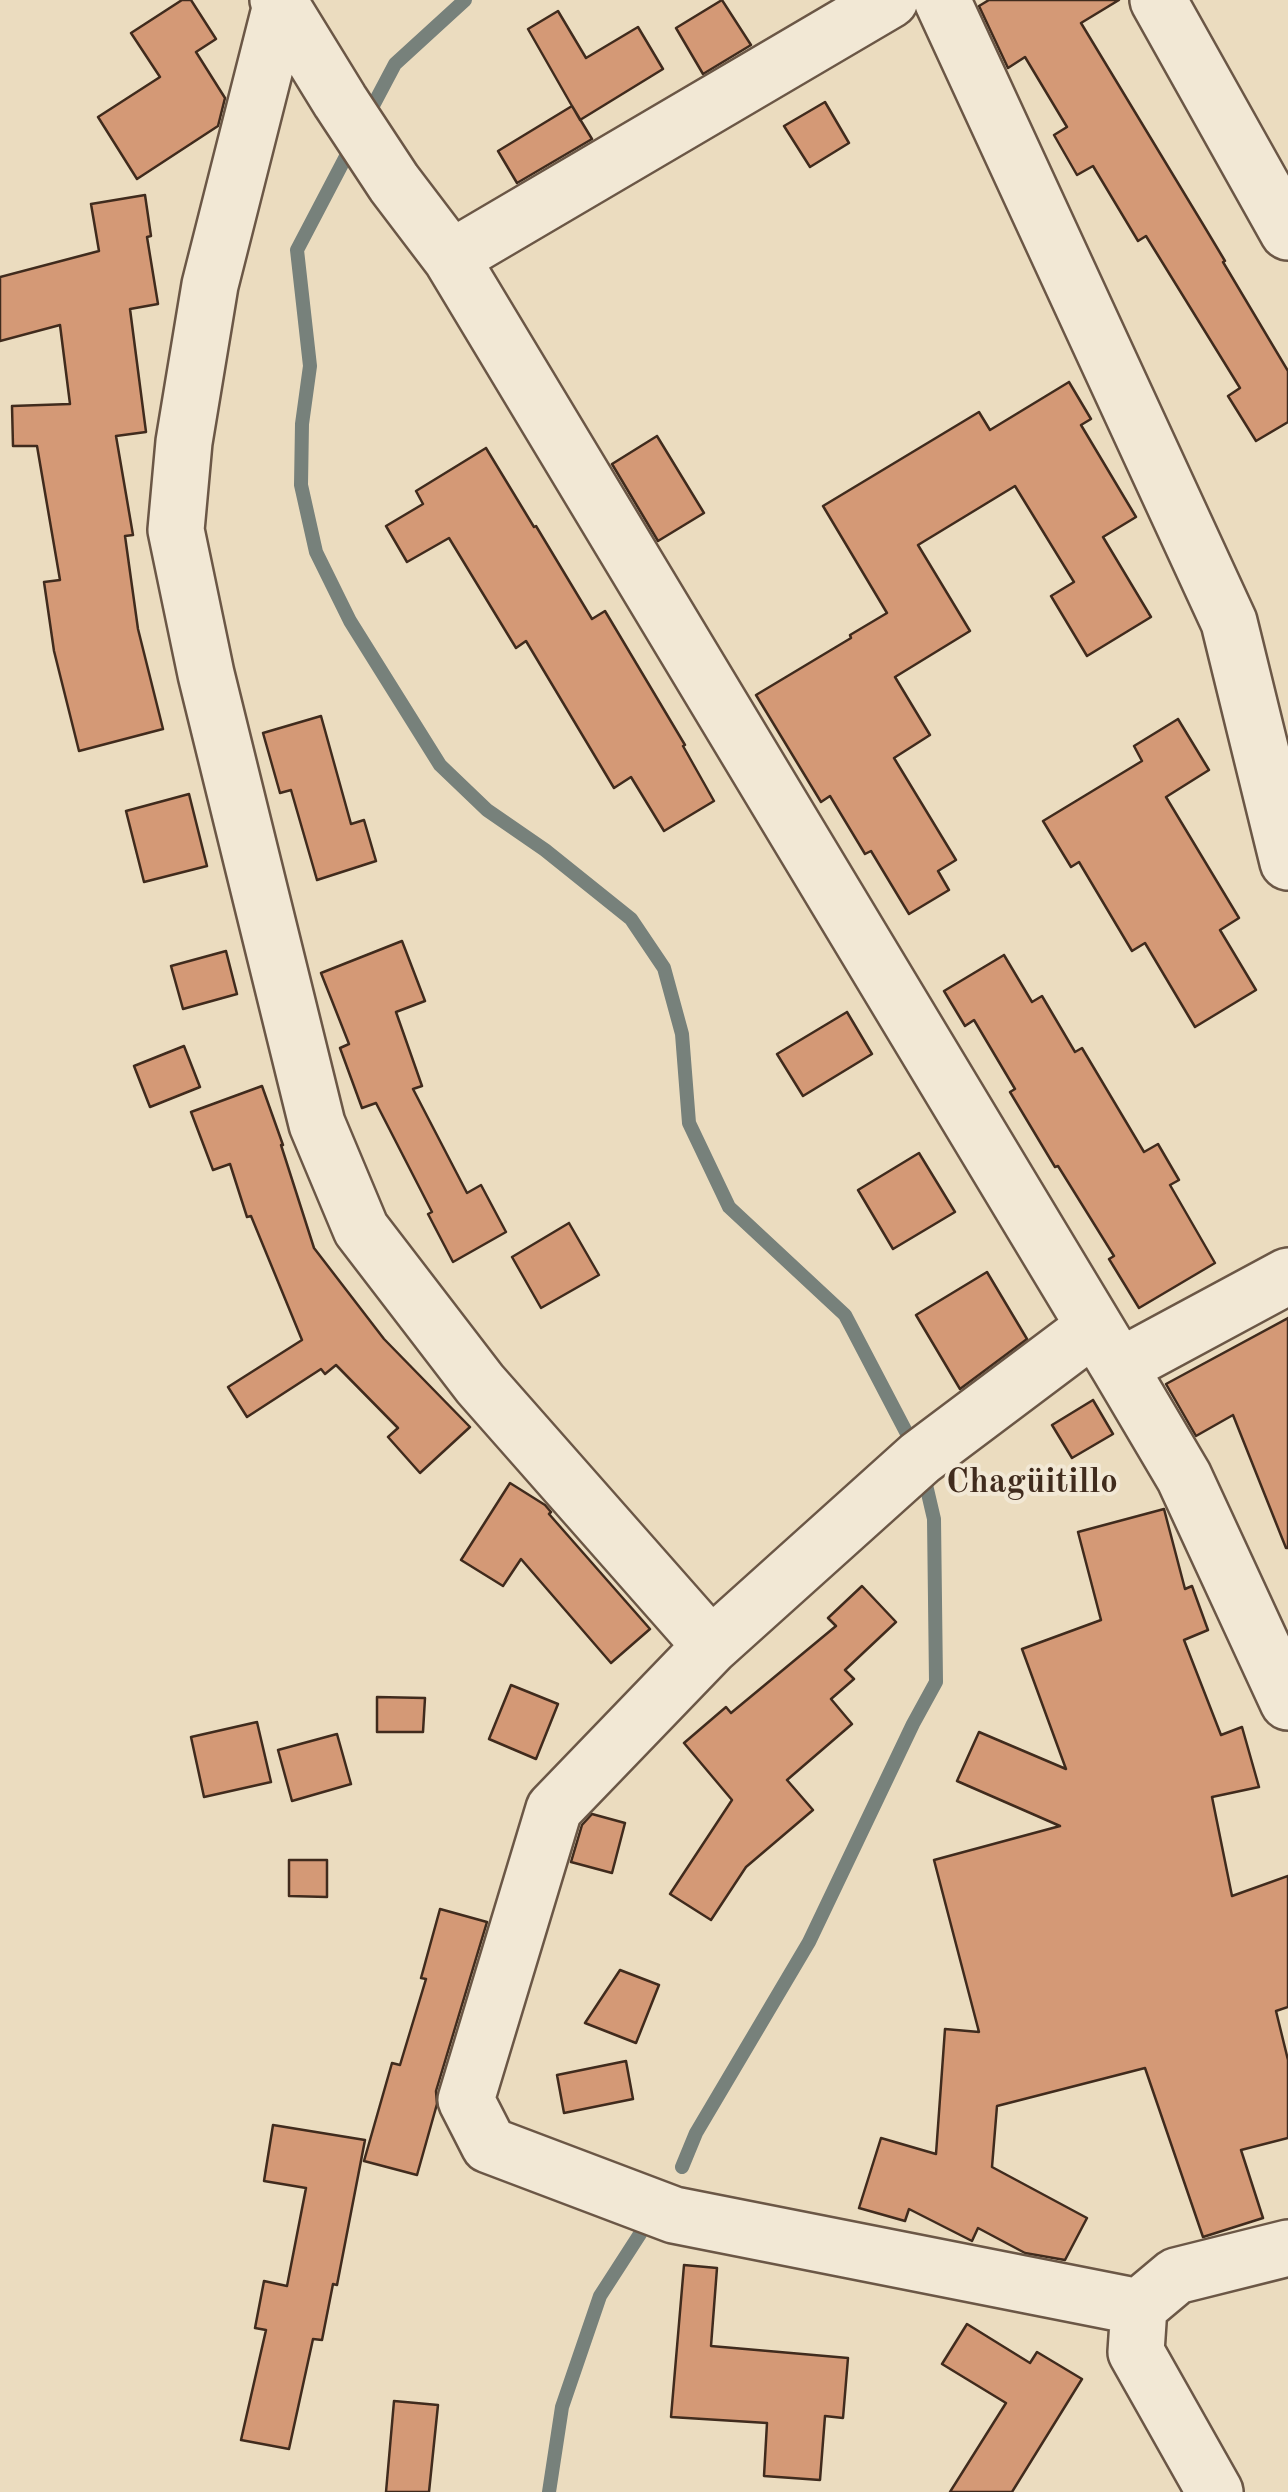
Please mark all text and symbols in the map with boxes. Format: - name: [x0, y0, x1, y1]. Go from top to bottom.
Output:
- district label: Chagüitillo: [946, 1462, 1118, 1504]

